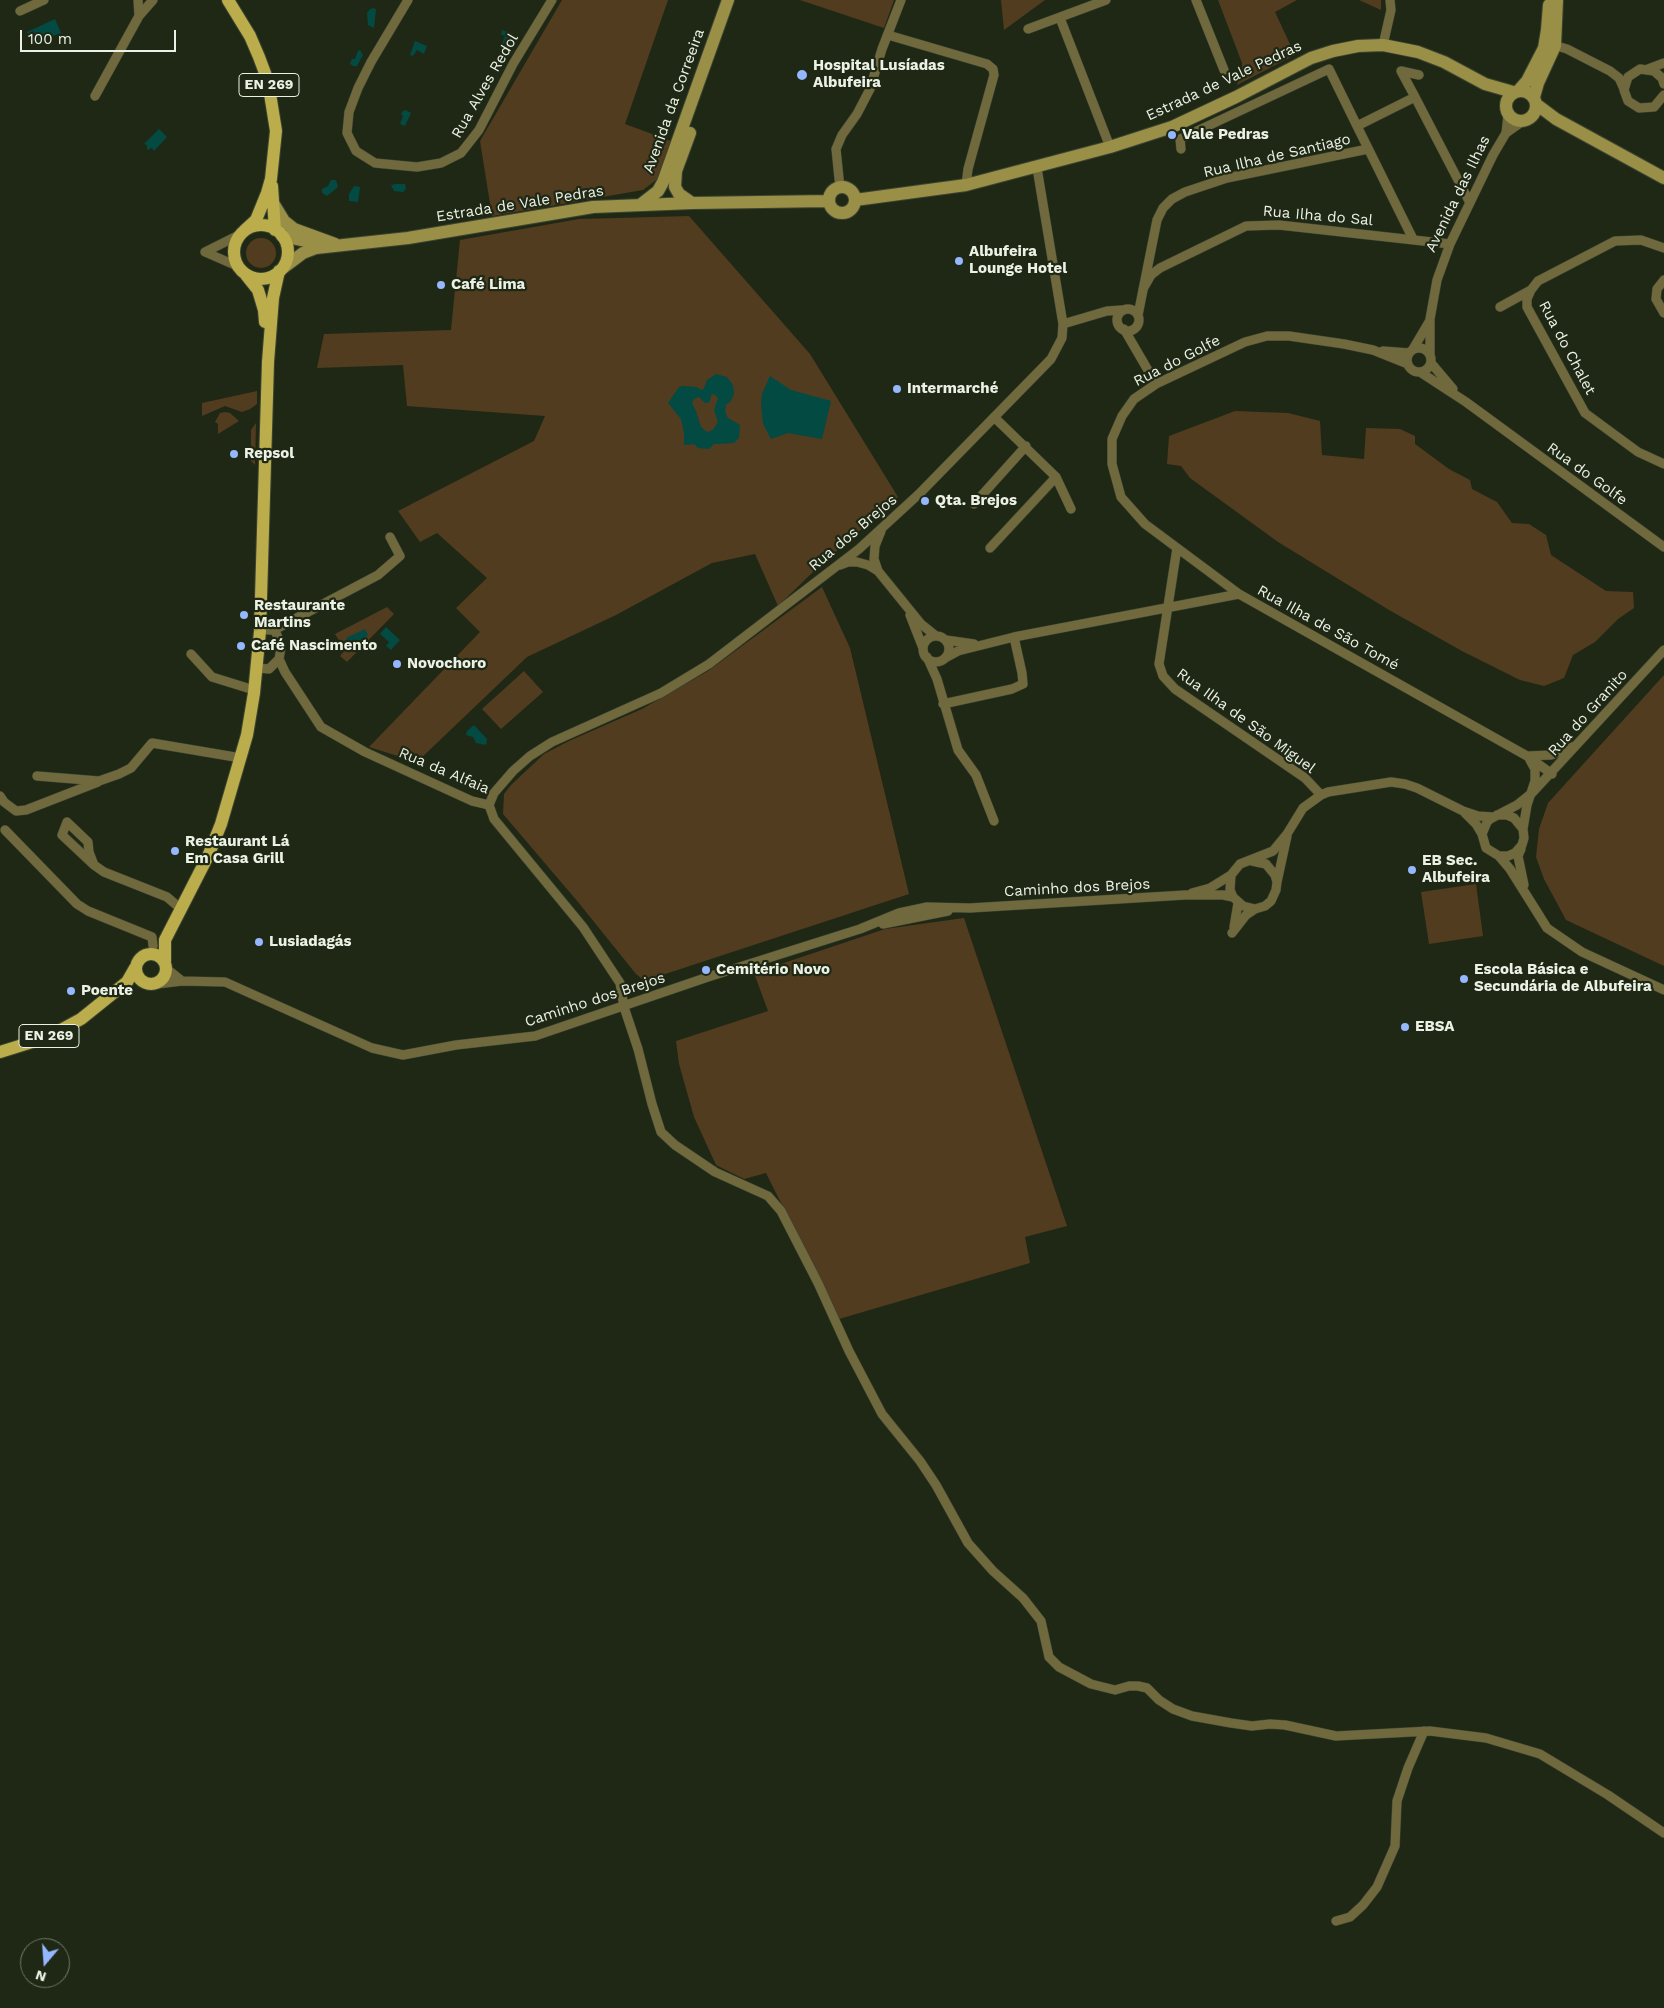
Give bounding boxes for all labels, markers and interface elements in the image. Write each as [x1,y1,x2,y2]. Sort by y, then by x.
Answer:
scale bar [22,20,179,52]
street label: Avenida da Correeira [640,26,708,176]
text: 100 m [28,30,72,48]
street label: Rua Alves Redol [448,31,522,141]
street label: Estrada de Vale Pedras [1143,37,1305,125]
place label: Hospital Lusíadas Albufeira [813,57,945,92]
marker: Hospital Lusíadas Albufeira [795,68,809,82]
road number: EN 269 [239,74,299,96]
place label: Vale Pedras [1182,126,1269,144]
marker: Vale Pedras [1166,129,1178,141]
street label: Rua Ilha de Santiago [1202,130,1352,182]
street label: Avenida das Ilhas [1422,133,1494,255]
street label: Estrada de Vale Pedras [435,182,605,226]
street label: Rua Ilha do Sal [1262,202,1374,230]
place label: Albufeira Lounge Hotel [969,243,1067,278]
marker: Albufeira Lounge Hotel [953,255,965,267]
place label: Café Lima [451,276,525,294]
marker: Café Lima [435,279,447,291]
street label: Rua do Chalet [1535,298,1599,398]
street label: Rua do Golfe [1131,331,1223,391]
place label: Intermarché [907,380,998,398]
marker: Intermarché [891,383,903,395]
street label: Rua do Golfe [1543,439,1631,509]
place label: Repsol [244,445,294,463]
marker: Repsol [228,448,240,460]
street label: Rua dos Brejos [805,491,901,575]
place label: Qta. Brejos [935,492,1017,510]
marker: Qta. Brejos [919,495,931,507]
street label: Rua Ilha de São Tomé [1254,582,1402,674]
place label: Restaurante Martins [254,597,345,632]
marker: Restaurante Martins [238,609,250,621]
place label: Café Nascimento [251,637,377,655]
marker: Café Nascimento [235,640,247,652]
place label: Novochoro [407,655,486,673]
marker: Novochoro [391,658,403,670]
street label: Rua Ilha de São Miguel [1173,665,1319,777]
street label: Rua do Granito [1545,666,1631,760]
street label: Rua da Alfaia [396,744,492,798]
place label: Restaurant Lá Em Casa Grill [185,833,289,868]
marker: Restaurant Lá Em Casa Grill [169,845,181,857]
place label: EB Sec. Albufeira [1422,852,1490,887]
marker: EB Sec. Albufeira [1406,864,1418,876]
street label: Caminho dos Brejos [1003,875,1151,901]
place label: Lusiadagás [269,933,351,951]
marker: Lusiadagás [253,936,265,948]
place label: Cemitério Novo [716,961,830,979]
place label: Escola Básica e Secundária de Albufeira [1474,961,1652,996]
marker: Cemitério Novo [700,964,712,976]
street label: Caminho dos Brejos [523,969,667,1031]
marker: Escola Básica e Secundária de Albufeira [1458,973,1470,985]
place label: Poente [81,982,133,1000]
marker: Poente [65,985,77,997]
place label: EBSA [1415,1018,1455,1036]
marker: EBSA [1399,1021,1411,1033]
road number: EN 269 [19,1024,79,1048]
north arrow [20,1938,70,1988]
text: N [33,1967,48,1986]

